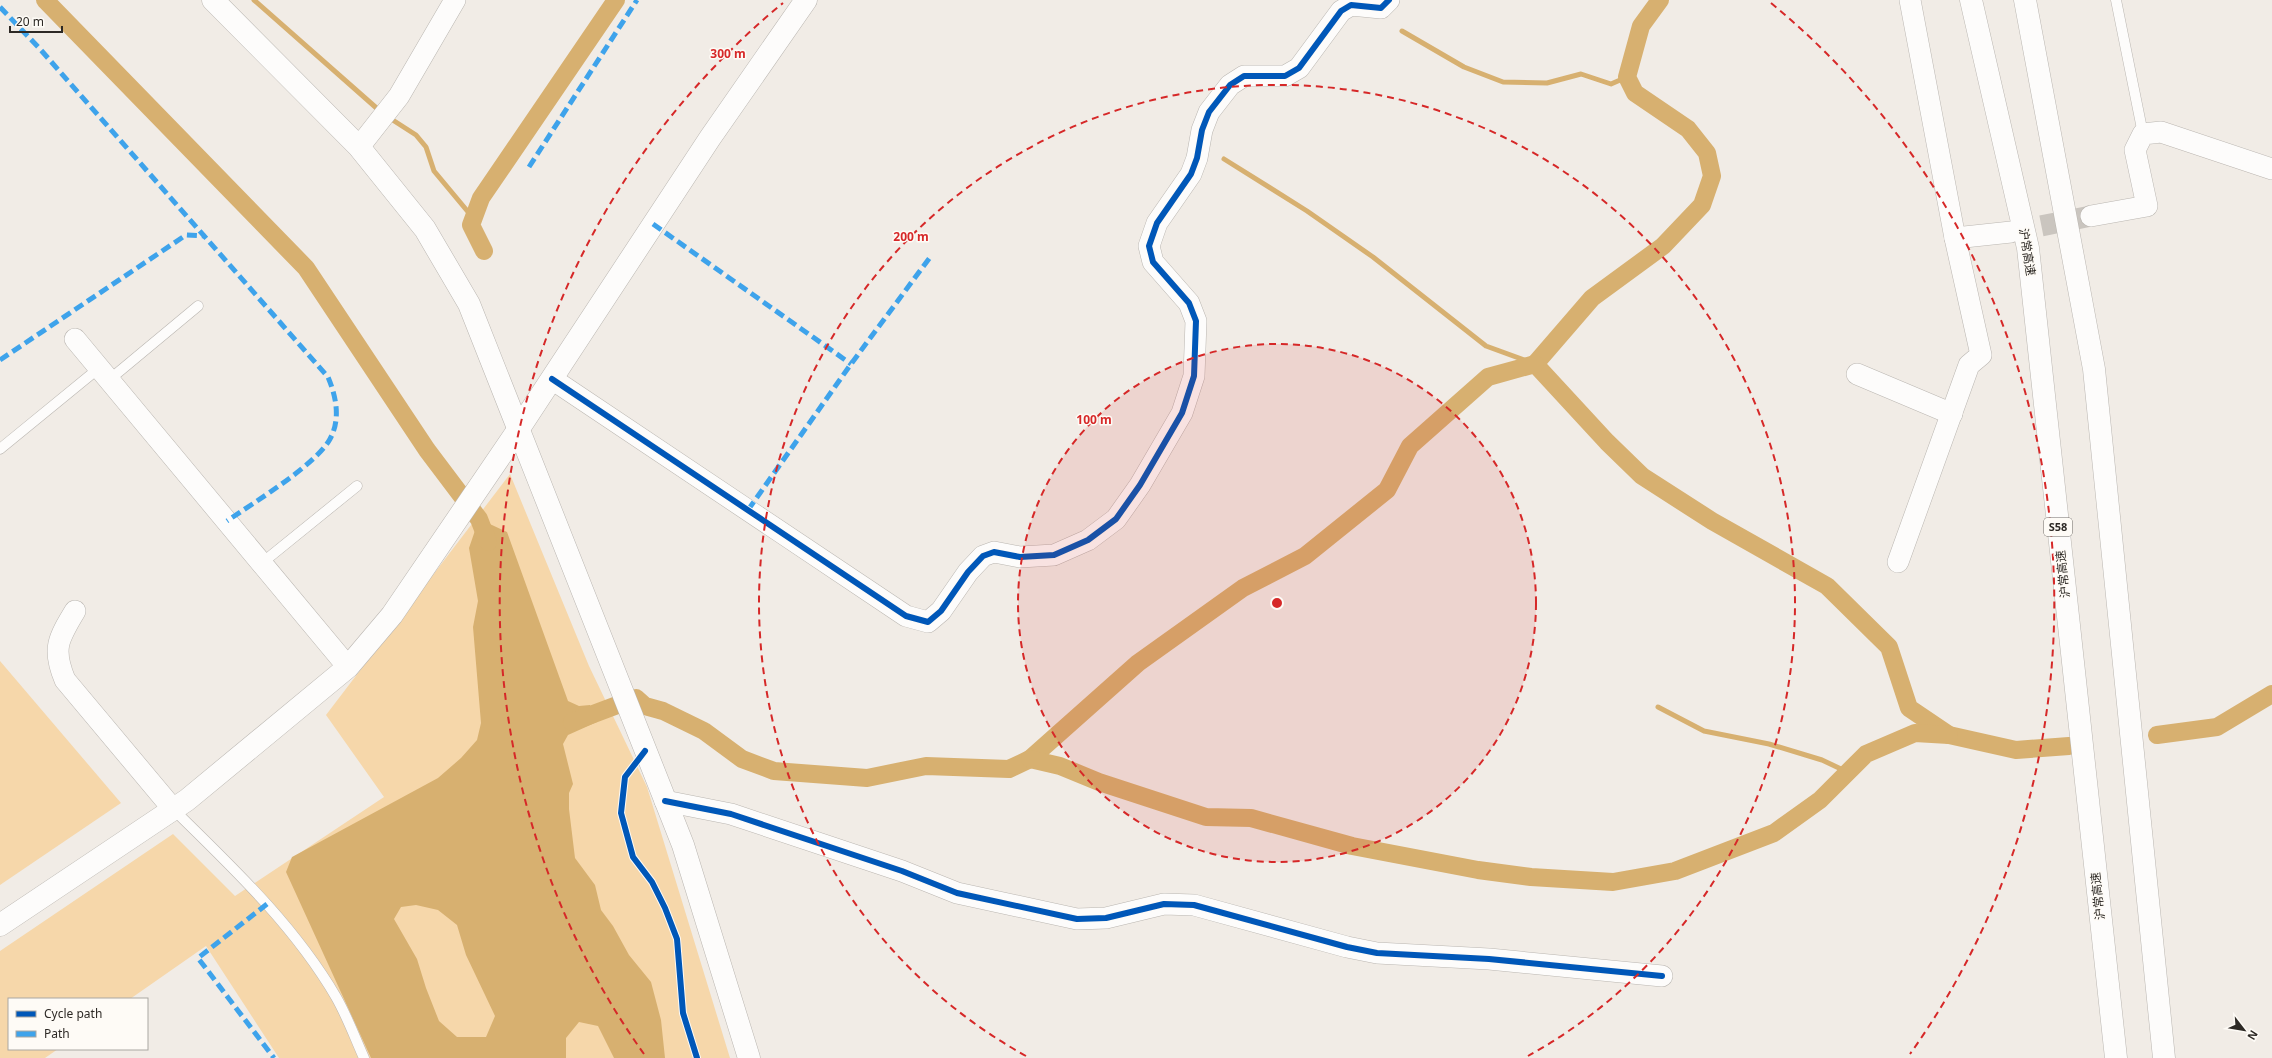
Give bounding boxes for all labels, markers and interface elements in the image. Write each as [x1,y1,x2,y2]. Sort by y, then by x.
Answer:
scale bar [10,8,62,34]
text: 20 m [16,13,44,30]
text: 300 m [710,45,746,62]
street label: 沪常高速 [2015,227,2040,277]
text: 200 m [893,228,929,245]
text: 100 m [1076,411,1112,428]
road number: S58 [2044,518,2072,536]
street label: 沪常高速 [2052,549,2073,599]
centre of rings [1270,596,1284,610]
street label: 沪常高速 [2087,871,2108,921]
legend [8,998,148,1050]
text: Cycle path [44,1005,102,1022]
north arrow [2224,1010,2264,1050]
text: Path [44,1025,70,1042]
text: N [2244,1028,2262,1043]

